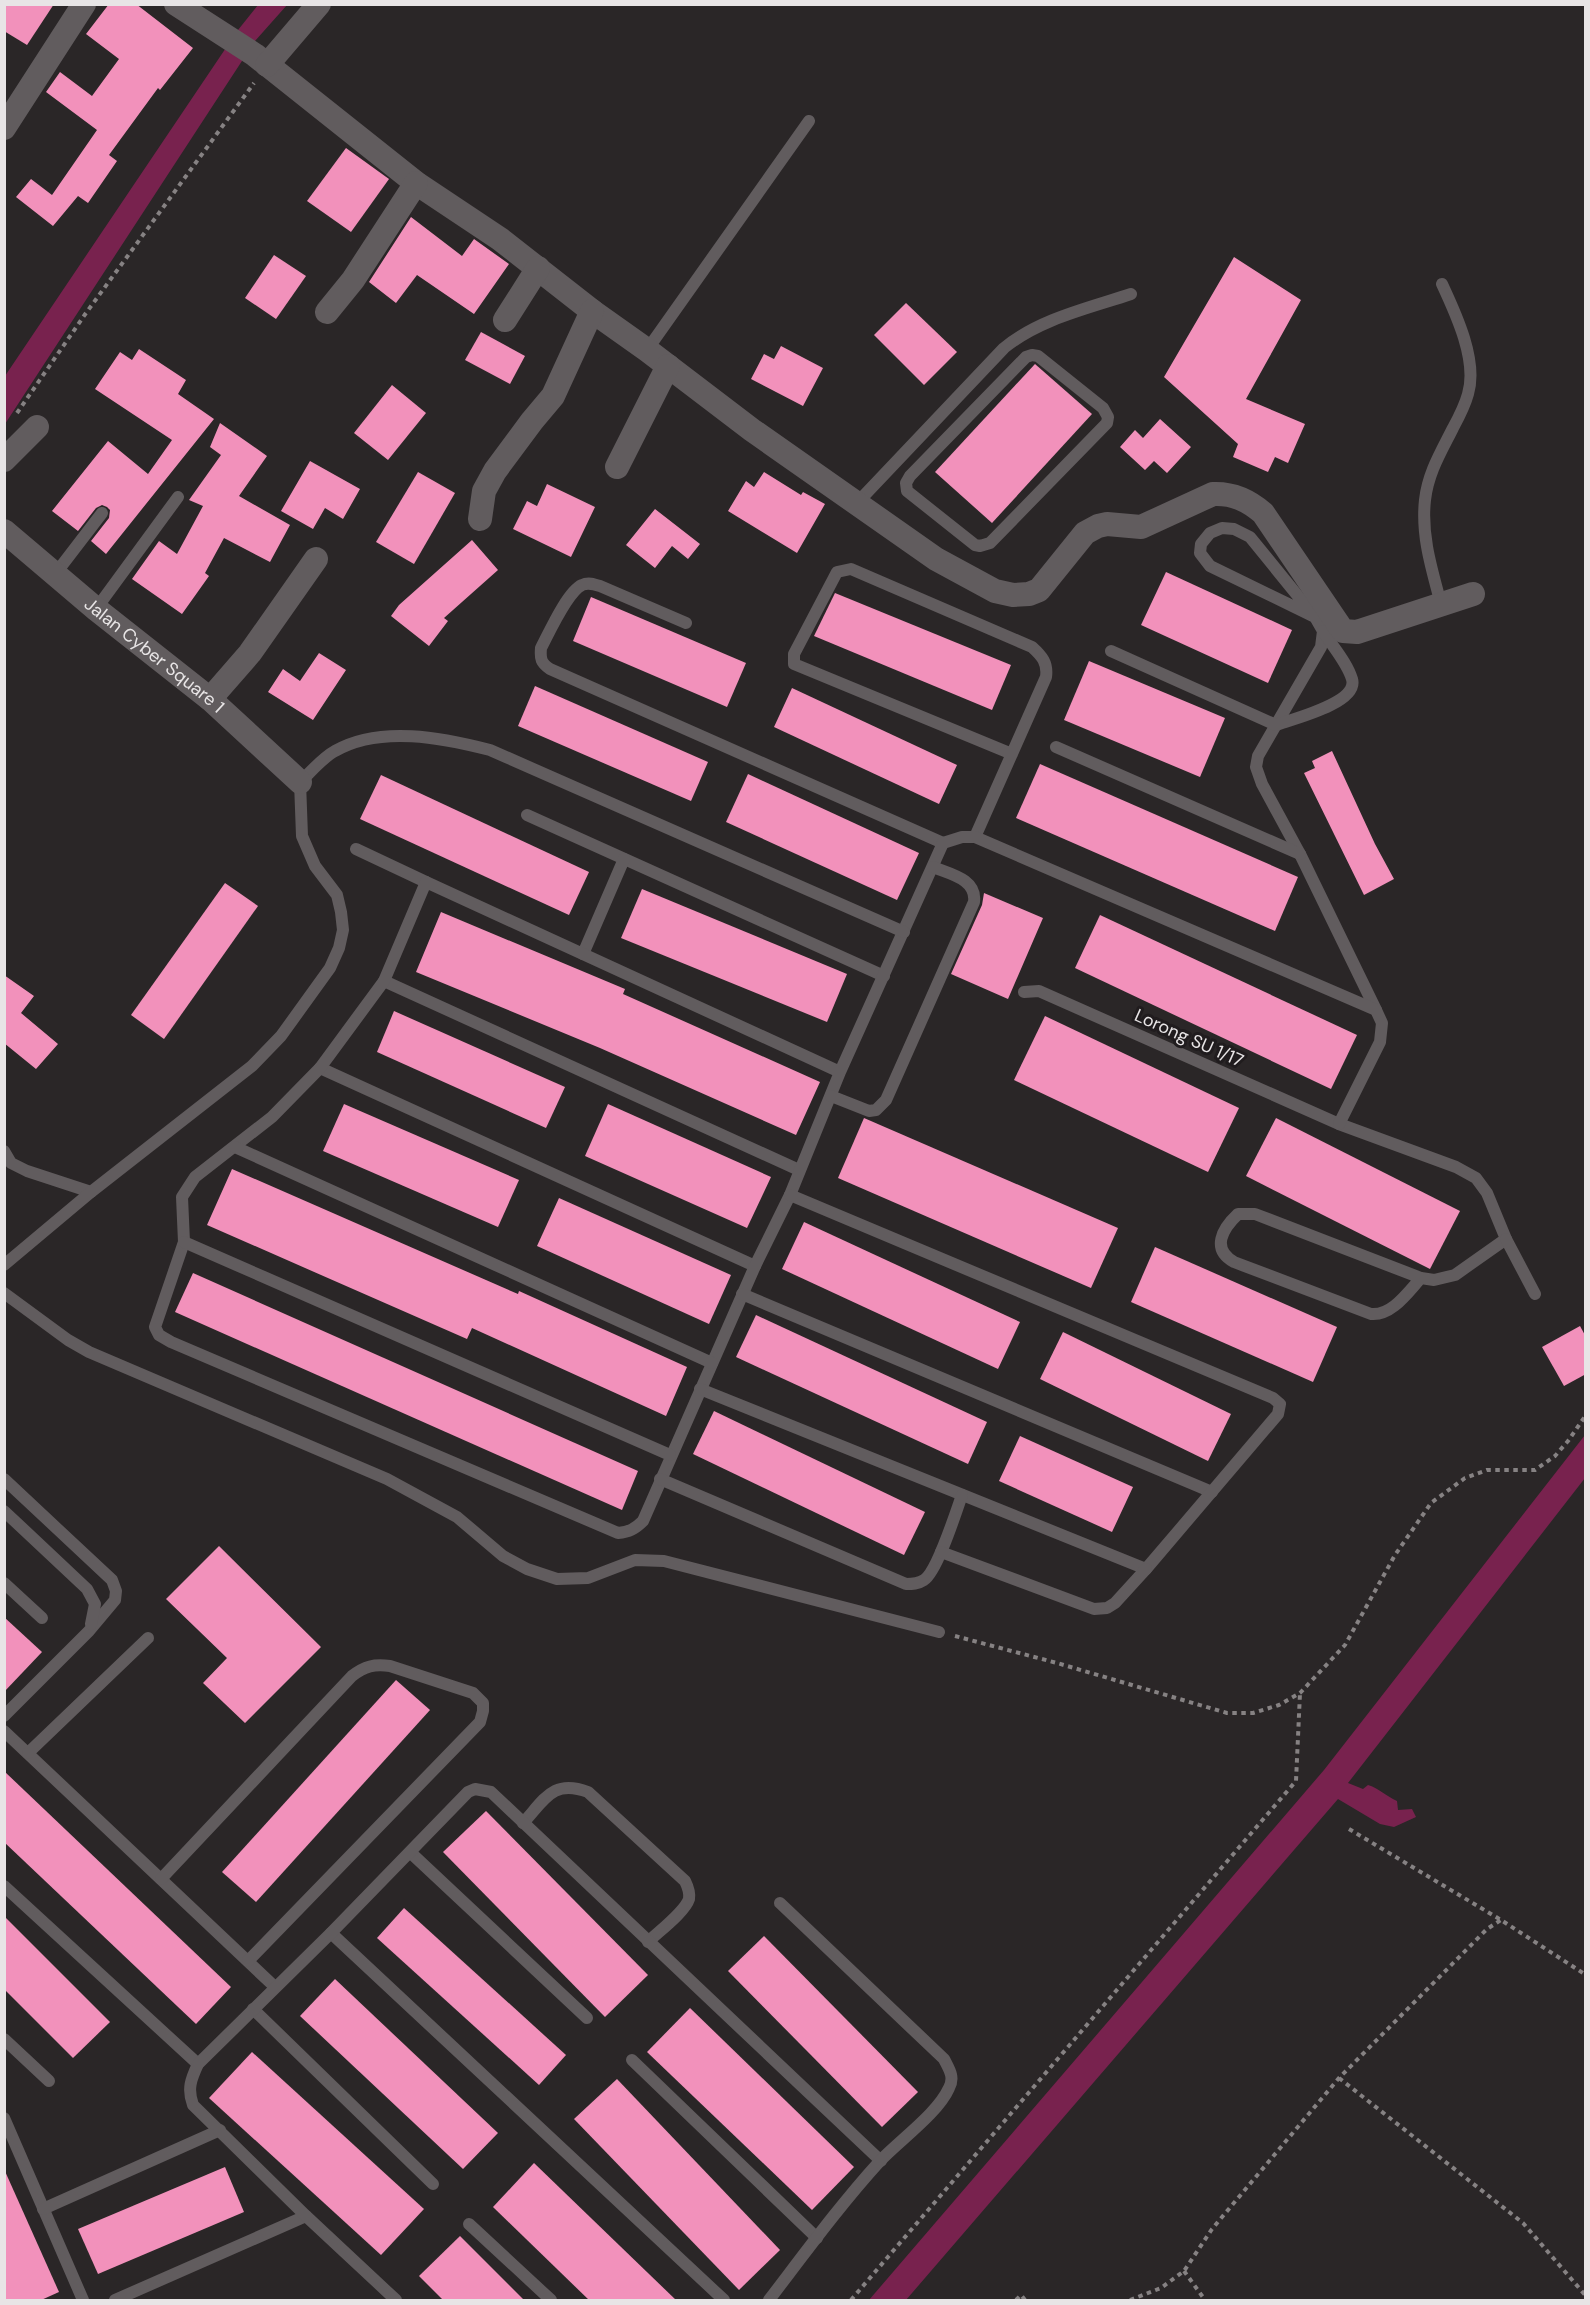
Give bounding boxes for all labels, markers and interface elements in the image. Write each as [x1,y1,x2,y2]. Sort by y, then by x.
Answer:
street label: Jalan Cyber Square 1 [79,592,229,718]
street label: Lorong SU 1/17 [1131,1003,1247,1073]

